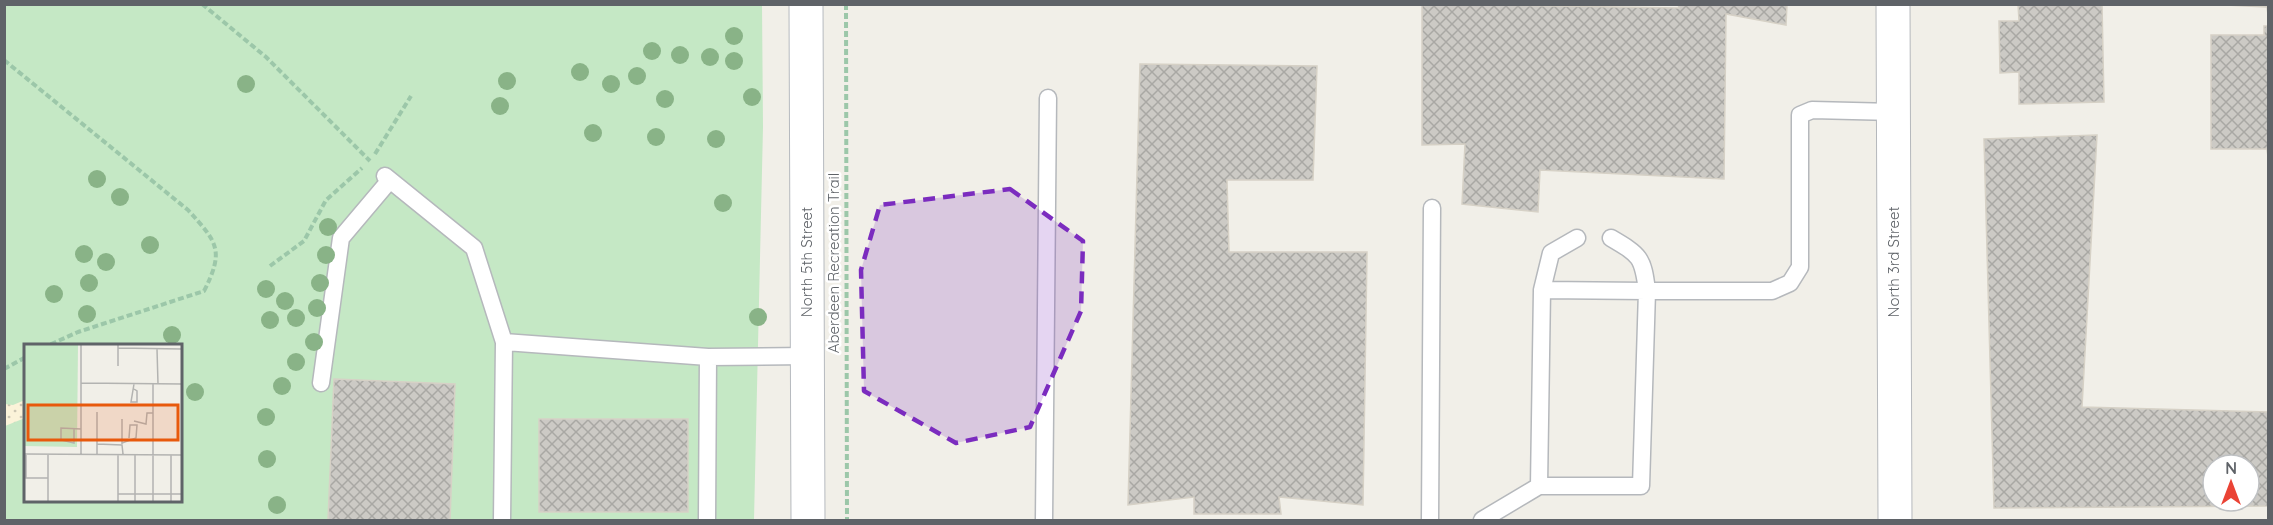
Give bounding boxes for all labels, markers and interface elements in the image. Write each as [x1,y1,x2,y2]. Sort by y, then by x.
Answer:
street label: Aberdeen Recreation Trail [824,173,843,353]
street label: North 5th Street [797,207,816,317]
street label: North 3rd Street [1884,207,1903,317]
inset map [24,344,182,501]
north arrow [2201,453,2261,513]
text: N [2225,458,2237,478]

